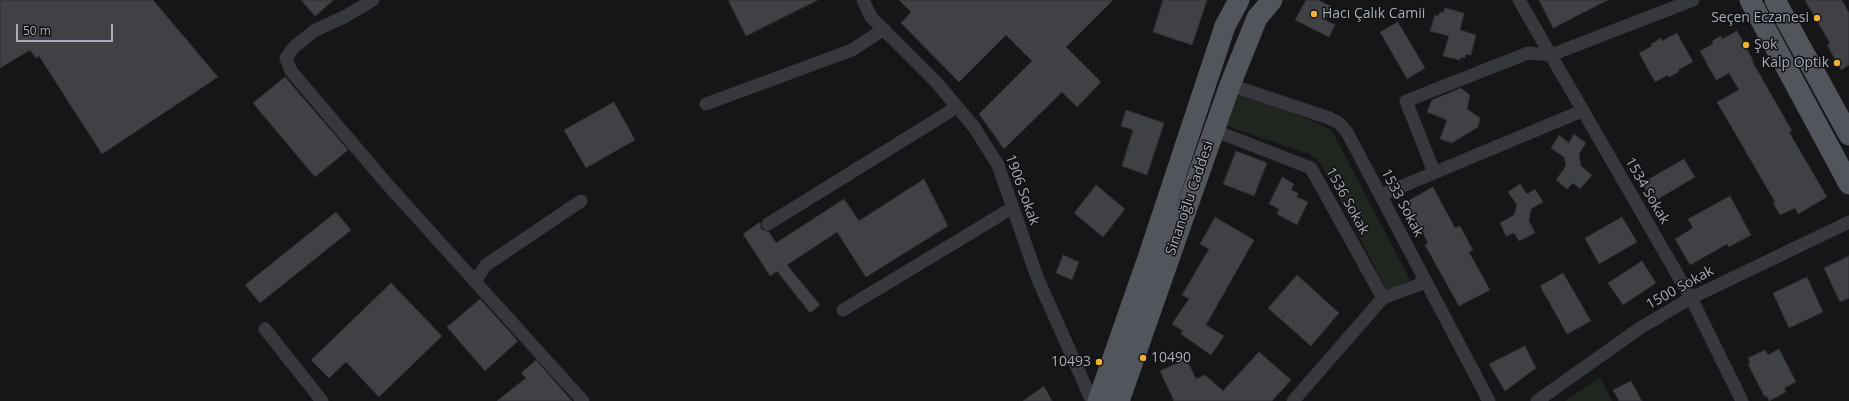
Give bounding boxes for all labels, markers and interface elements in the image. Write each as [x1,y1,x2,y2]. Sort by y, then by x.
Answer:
place label: Hacı Çalık Camii [1322,6,1425,22]
marker: Hacı Çalık Camii [1309,9,1319,19]
place label: Seçen Eczanesi [1711,10,1809,26]
marker: Seçen Eczanesi [1812,13,1822,23]
scale bar [18,16,115,42]
text: 50 m [23,22,51,39]
place label: Şok [1754,37,1777,53]
marker: Şok [1741,40,1751,50]
place label: Kalp Optik [1762,55,1829,71]
marker: Kalp Optik [1832,58,1842,68]
street label: Si̇nanoğlu Caddesi [1163,139,1217,257]
street label: 1906 Sokak [1001,152,1043,228]
street label: 1534 Sokak [1621,155,1673,227]
street label: 1536 Sokak [1322,164,1372,238]
street label: 1533 Sokak [1377,166,1427,240]
street label: 1500 Sokak [1643,263,1717,313]
place label: 10490 [1151,350,1191,366]
marker: 10490 [1138,353,1148,363]
place label: 10493 [1051,354,1091,370]
marker: 10493 [1094,357,1104,367]

